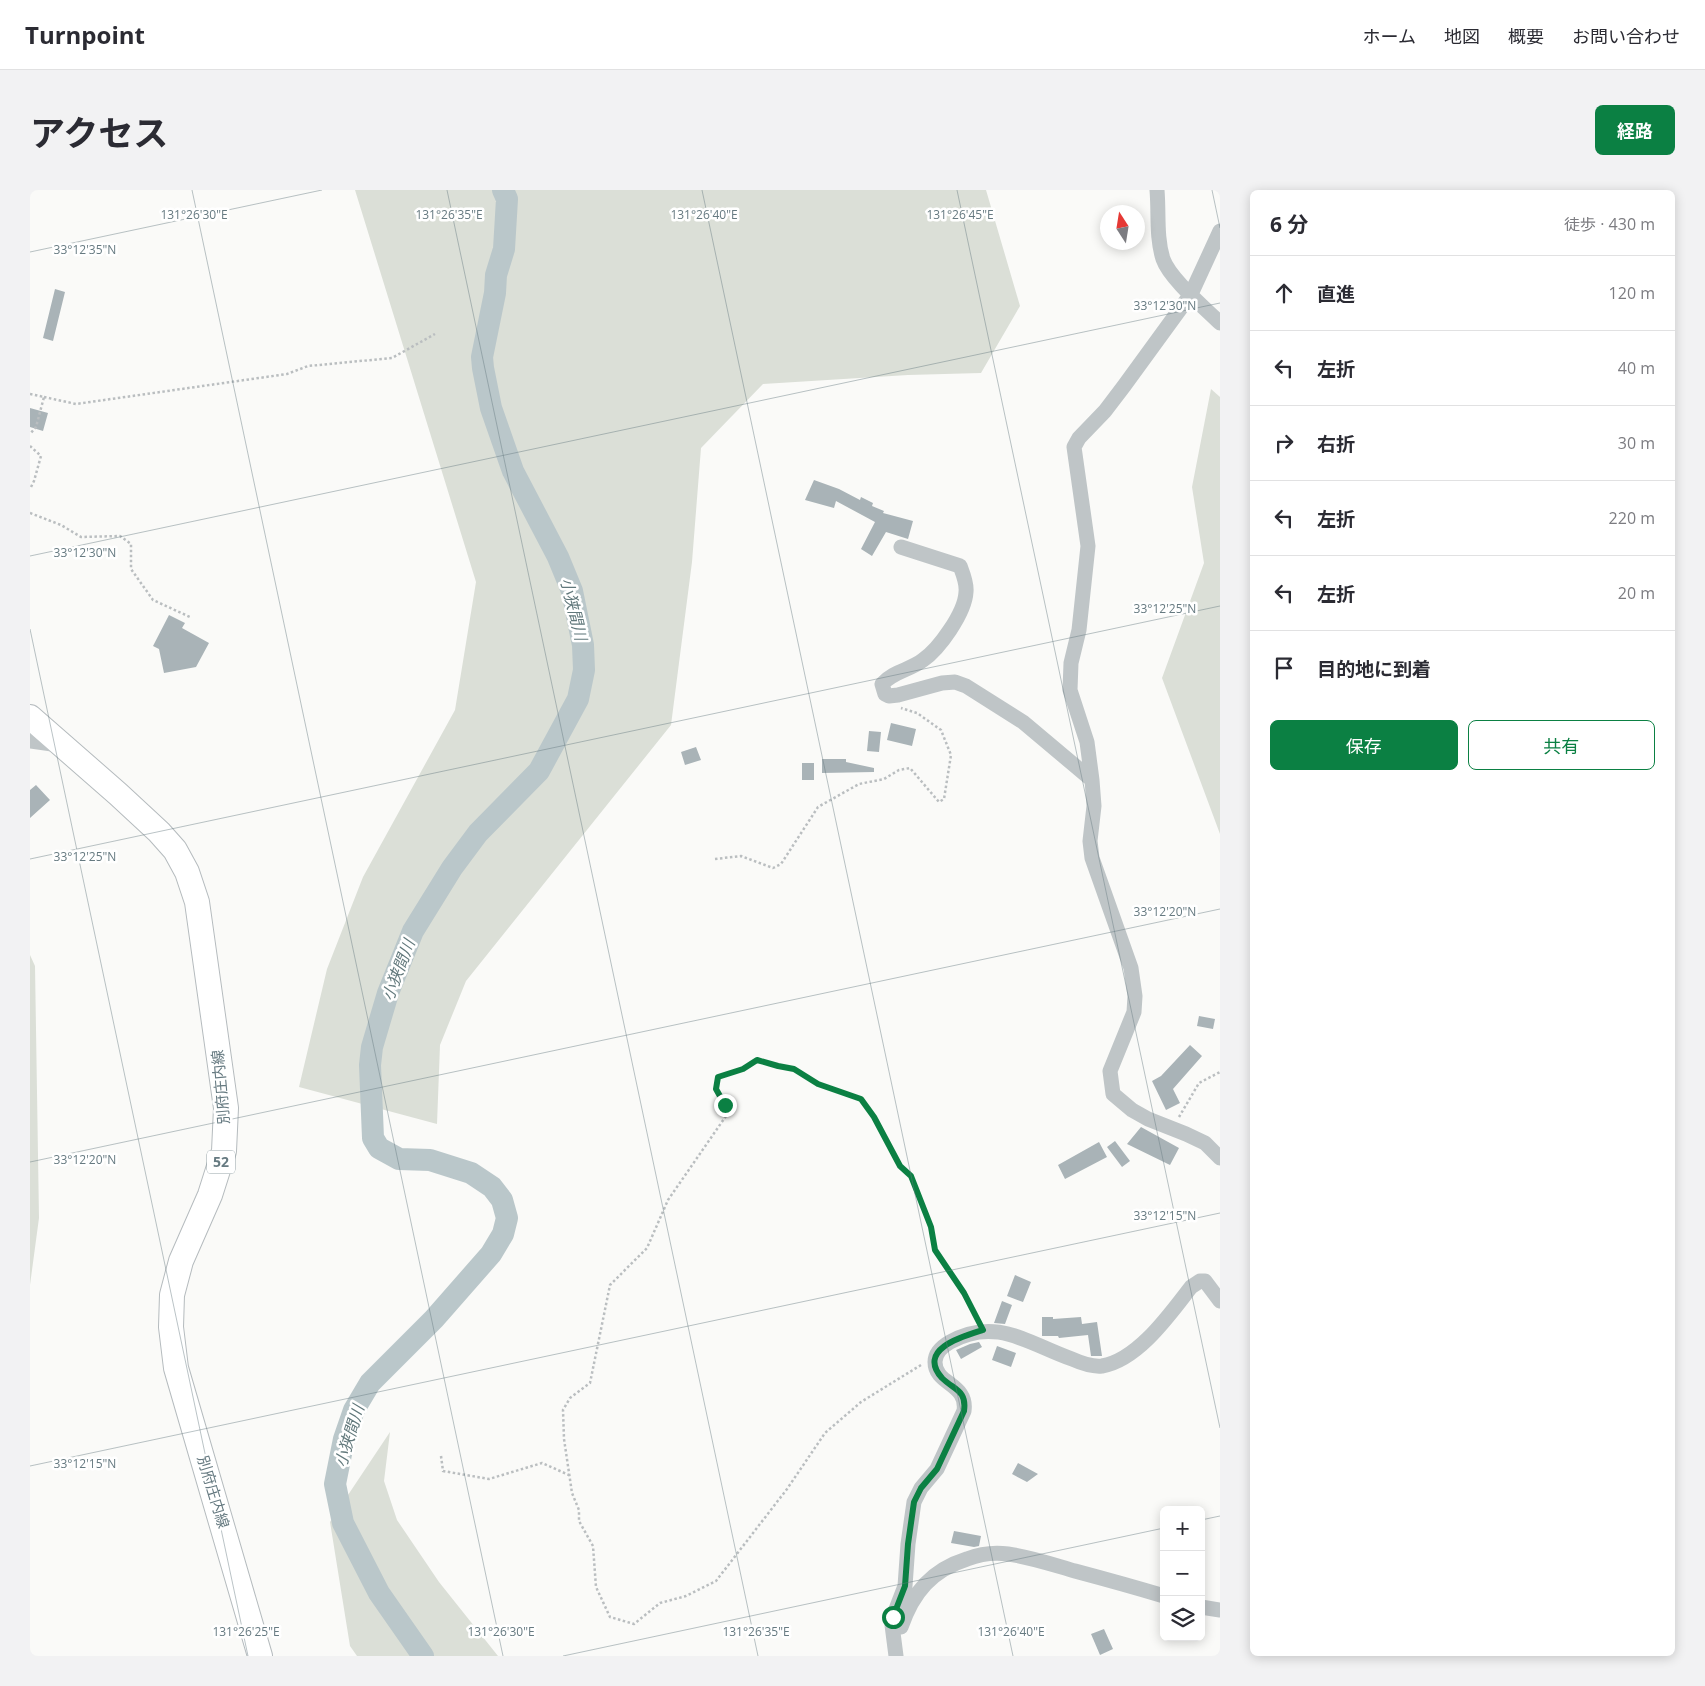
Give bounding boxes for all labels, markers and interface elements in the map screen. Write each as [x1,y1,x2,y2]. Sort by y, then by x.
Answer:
text: Turnpoint [25,18,145,51]
text: ホーム [1363,24,1416,48]
text: 地図 [1444,24,1480,48]
text: 概要 [1508,24,1544,48]
text: お問い合わせ [1572,24,1680,48]
button: 経路 [1595,105,1675,155]
text: アクセス [30,109,168,156]
north arrow [1100,205,1145,250]
text: 131°26'30"E [160,206,228,223]
text: 131°26'35"E [415,206,483,223]
text: 131°26'40"E [670,206,738,223]
text: 131°26'45"E [926,206,994,223]
text: 6 分 [1270,210,1308,238]
text: 徒歩 · 430 m [1564,213,1655,235]
text: 33°12'35"N [54,241,116,258]
icon: ahead [1270,279,1298,307]
text: 直進 [1317,281,1355,307]
text: 120 m [1609,282,1655,304]
text: 33°12'30"N [1134,297,1196,314]
icon: left [1270,354,1298,382]
text: 左折 [1317,356,1355,382]
text: 40 m [1618,357,1655,379]
icon: right [1270,429,1298,457]
text: 右折 [1317,431,1355,457]
text: 30 m [1618,432,1655,454]
icon: left [1270,504,1298,532]
text: 左折 [1317,506,1355,532]
text: 220 m [1609,507,1655,529]
text: 33°12'30"N [54,544,116,561]
water label: 小狭間川 [556,575,593,645]
icon: left [1270,579,1298,607]
text: 左折 [1317,581,1355,607]
text: 20 m [1618,582,1655,604]
text: 33°12'25"N [1134,600,1196,617]
icon: arrive [1270,654,1298,682]
text: 目的地に到着 [1317,656,1431,682]
button: 保存 [1270,720,1458,770]
button: 共有 [1468,720,1655,770]
text: 33°12'25"N [54,848,116,865]
text: 33°12'20"N [1134,903,1196,920]
water label: 小狭間川 [376,934,420,1004]
street label: 別府庄内線 [207,1049,233,1125]
route end [714,1094,737,1117]
road number: 52 [207,1150,235,1174]
text: 33°12'20"N [54,1151,116,1168]
text: 33°12'15"N [1134,1207,1196,1224]
water label: 小狭間川 [329,1400,369,1470]
street label: 別府庄内線 [193,1453,234,1531]
text: 33°12'15"N [54,1455,116,1472]
map controls [1160,1506,1205,1641]
button: + [1160,1506,1205,1551]
button: − [1160,1551,1205,1596]
button: layers [1160,1596,1205,1641]
route start [882,1606,905,1629]
text: 131°26'25"E [212,1623,280,1640]
text: 131°26'30"E [467,1623,535,1640]
text: 131°26'35"E [722,1623,790,1640]
text: 131°26'40"E [977,1623,1045,1640]

